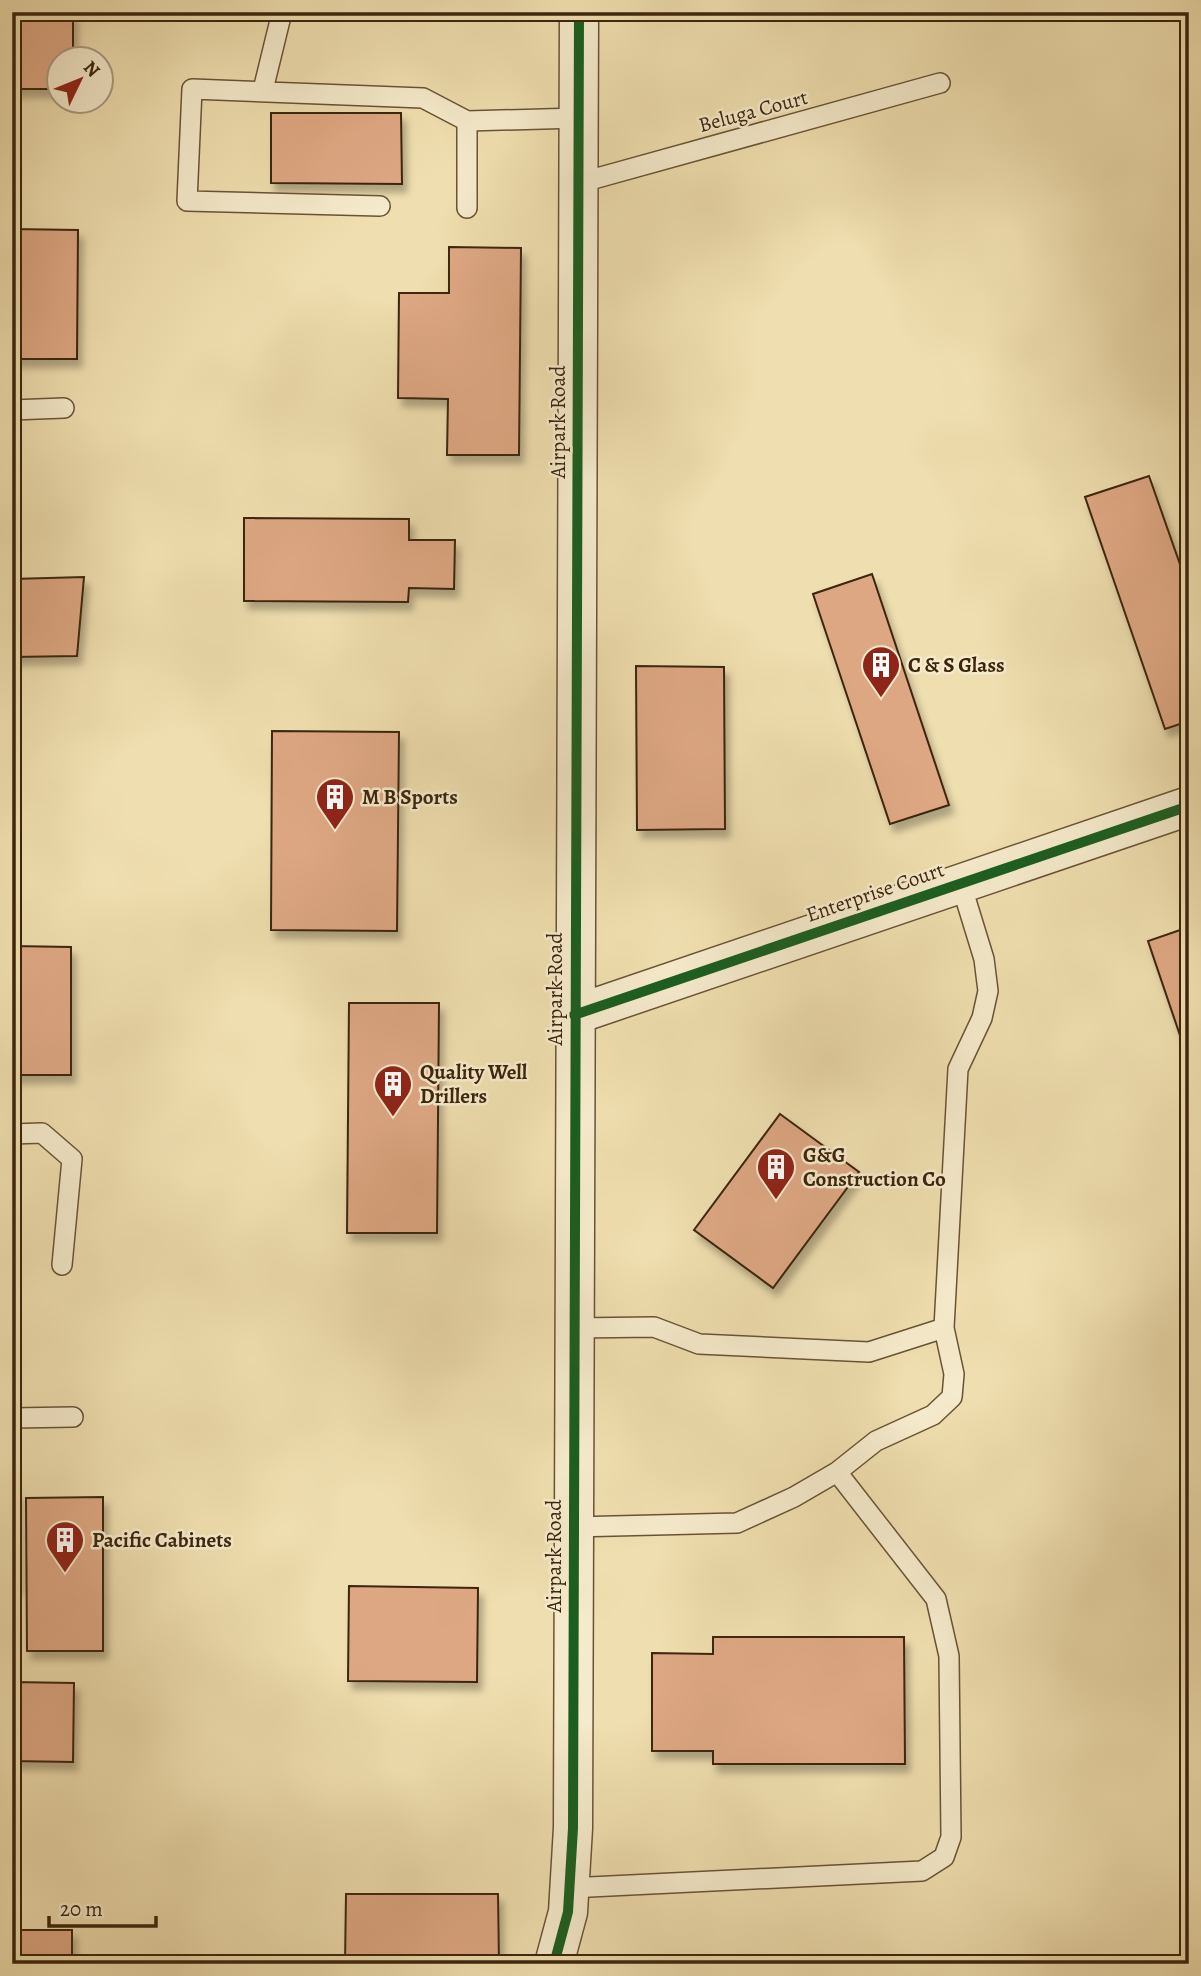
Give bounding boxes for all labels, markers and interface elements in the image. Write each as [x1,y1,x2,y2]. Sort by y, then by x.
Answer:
north arrow [46,46,116,116]
text: N [77,55,106,83]
street label: Beluga Court [695,83,811,139]
street label: Airpark Road [544,365,572,480]
building icon: C & S Glass [860,644,902,699]
place label: C & S Glass [908,651,1005,679]
building icon: M B Sports [314,776,356,831]
place label: M B Sports [362,783,458,811]
street label: Enterprise Court [802,855,948,929]
street label: Airpark Road [541,932,569,1047]
place label: Quality Well Drillers [420,1058,528,1110]
building icon: Quality Well Drillers [372,1063,414,1118]
place label: G&G Construction Co [803,1141,946,1193]
building icon: G&G Construction Co [755,1146,797,1201]
street label: Airpark Road [540,1499,568,1614]
building icon: Pacific Cabinets [44,1519,86,1574]
place label: Pacific Cabinets [92,1526,232,1554]
scale bar [49,1885,156,1929]
text: 20 m [60,1895,103,1923]

